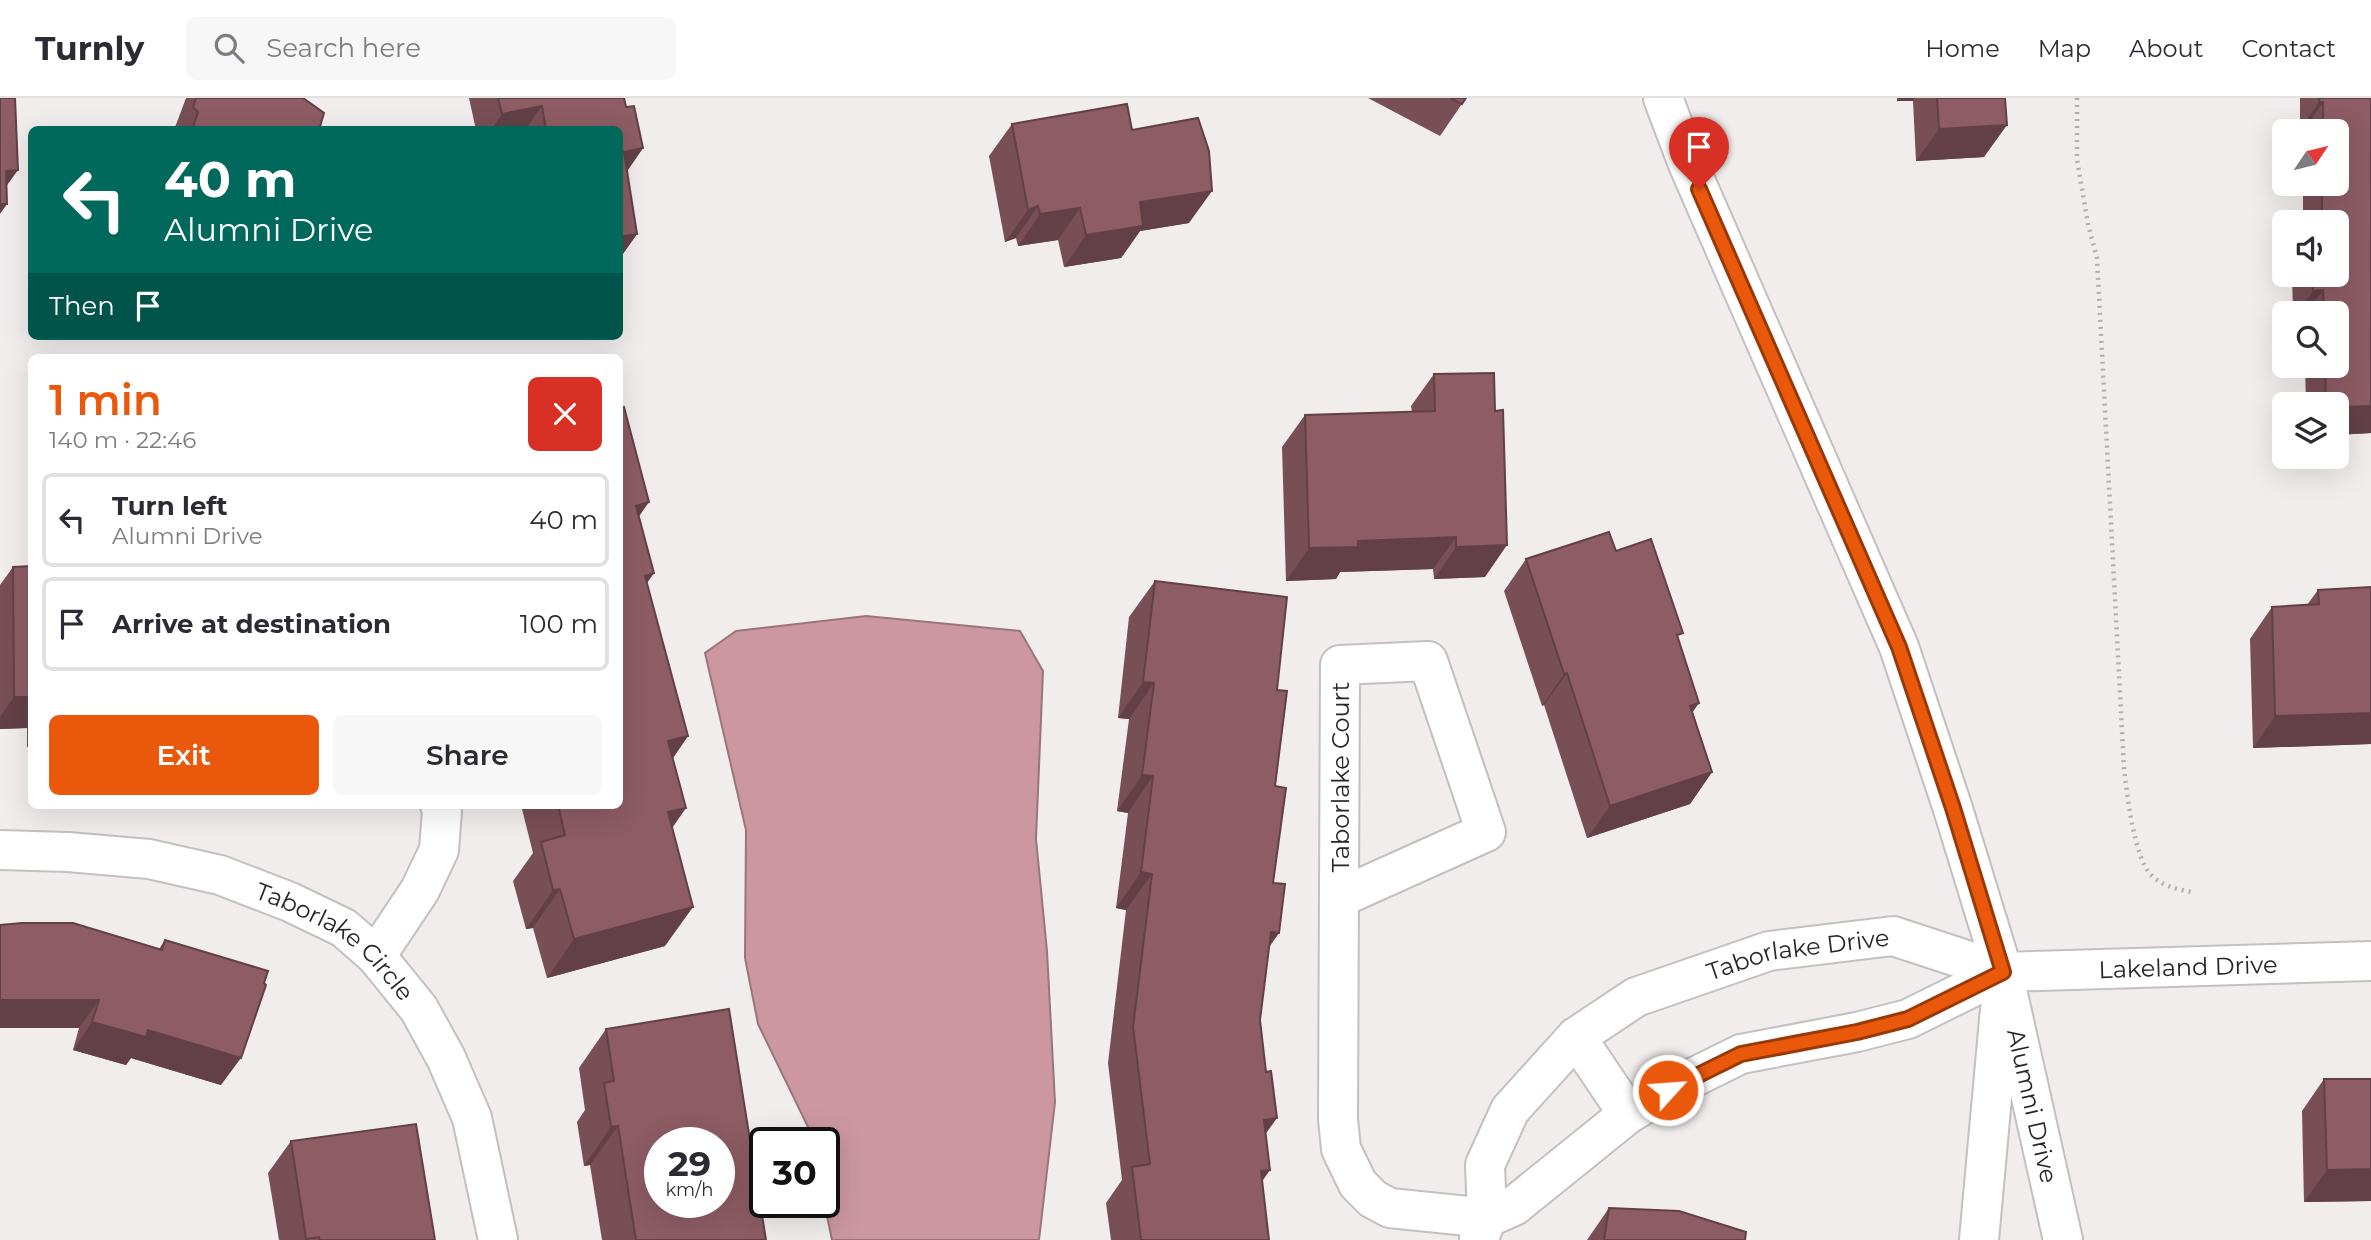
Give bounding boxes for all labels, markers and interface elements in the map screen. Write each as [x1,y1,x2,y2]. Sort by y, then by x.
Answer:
search box [186,17,676,80]
text: Turnly [35,28,144,68]
icon: search [210,29,248,67]
text: Search here [266,32,421,64]
text: Home [1925,34,2000,63]
text: Map [2038,34,2091,63]
text: About [2129,34,2203,63]
text: Contact [2241,34,2336,63]
pin [1669,117,1729,189]
north arrow [2272,119,2348,196]
map controls [2272,119,2349,469]
icon: arrive [1680,128,1718,166]
text: 40 m [164,150,296,209]
icon: left [49,154,140,245]
text: Alumni Drive [164,210,373,249]
button: sound [2272,210,2349,287]
icon: arrive [129,287,167,325]
text: Then [49,290,115,322]
button: search [2272,301,2349,378]
text: 1 min [49,374,162,426]
button: close [528,377,602,451]
button: layers [2272,392,2349,469]
text: 140 m · 22:46 [49,426,196,454]
text: Turn left [112,490,228,522]
icon: left [53,501,91,539]
text: 40 m [529,504,598,536]
text: Alumni Drive [112,522,263,550]
icon: arrive [53,605,91,643]
text: Arrive at destination [112,608,391,640]
text: 100 m [520,608,598,640]
street label: Taborlake Court [1326,681,1355,872]
button: Exit [49,715,319,795]
button: Share [333,715,602,795]
street label: Taborlake Circle [252,876,420,1006]
street label: Taborlake Drive [1702,922,1891,986]
street label: Lakeland Drive [2098,949,2278,984]
street label: Alumni Drive [2002,1026,2064,1186]
position arrow [1631,1053,1705,1127]
speed limit sign: 30 [749,1127,840,1218]
text: 29 [668,1142,711,1185]
text: km/h [665,1179,714,1201]

